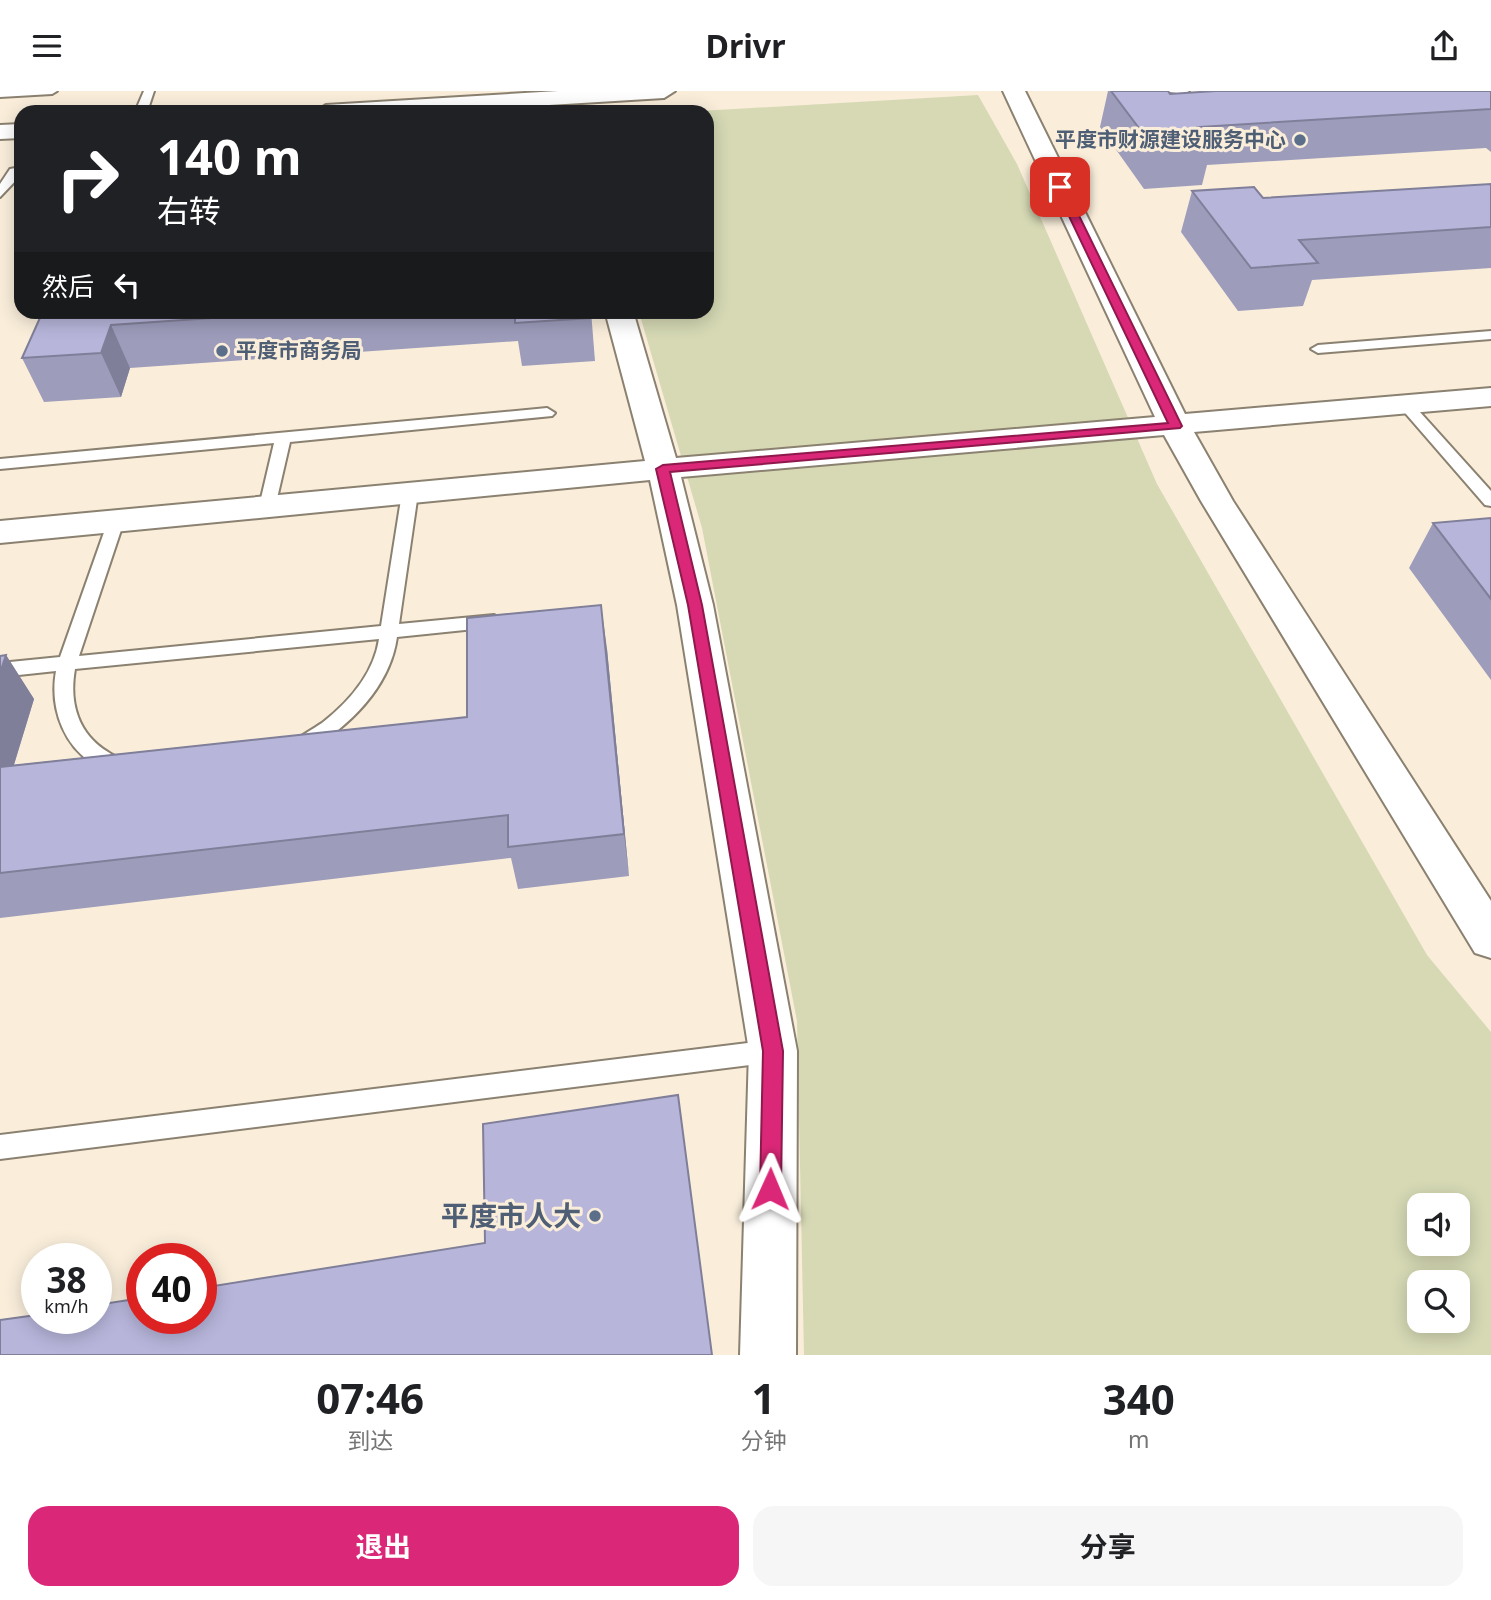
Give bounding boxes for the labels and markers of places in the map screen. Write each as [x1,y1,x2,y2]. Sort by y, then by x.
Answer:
place label: 平度市财源建设服务中心 [1055,125,1286,153]
marker: 平度市财源建设服务中心 [1292,132,1308,148]
pin [1030,157,1090,217]
place label: 平度市商务局 [236,336,362,364]
marker: 平度市商务局 [214,343,230,359]
place label: 平度市人大 [441,1196,581,1234]
marker: 平度市人大 [587,1208,603,1224]

